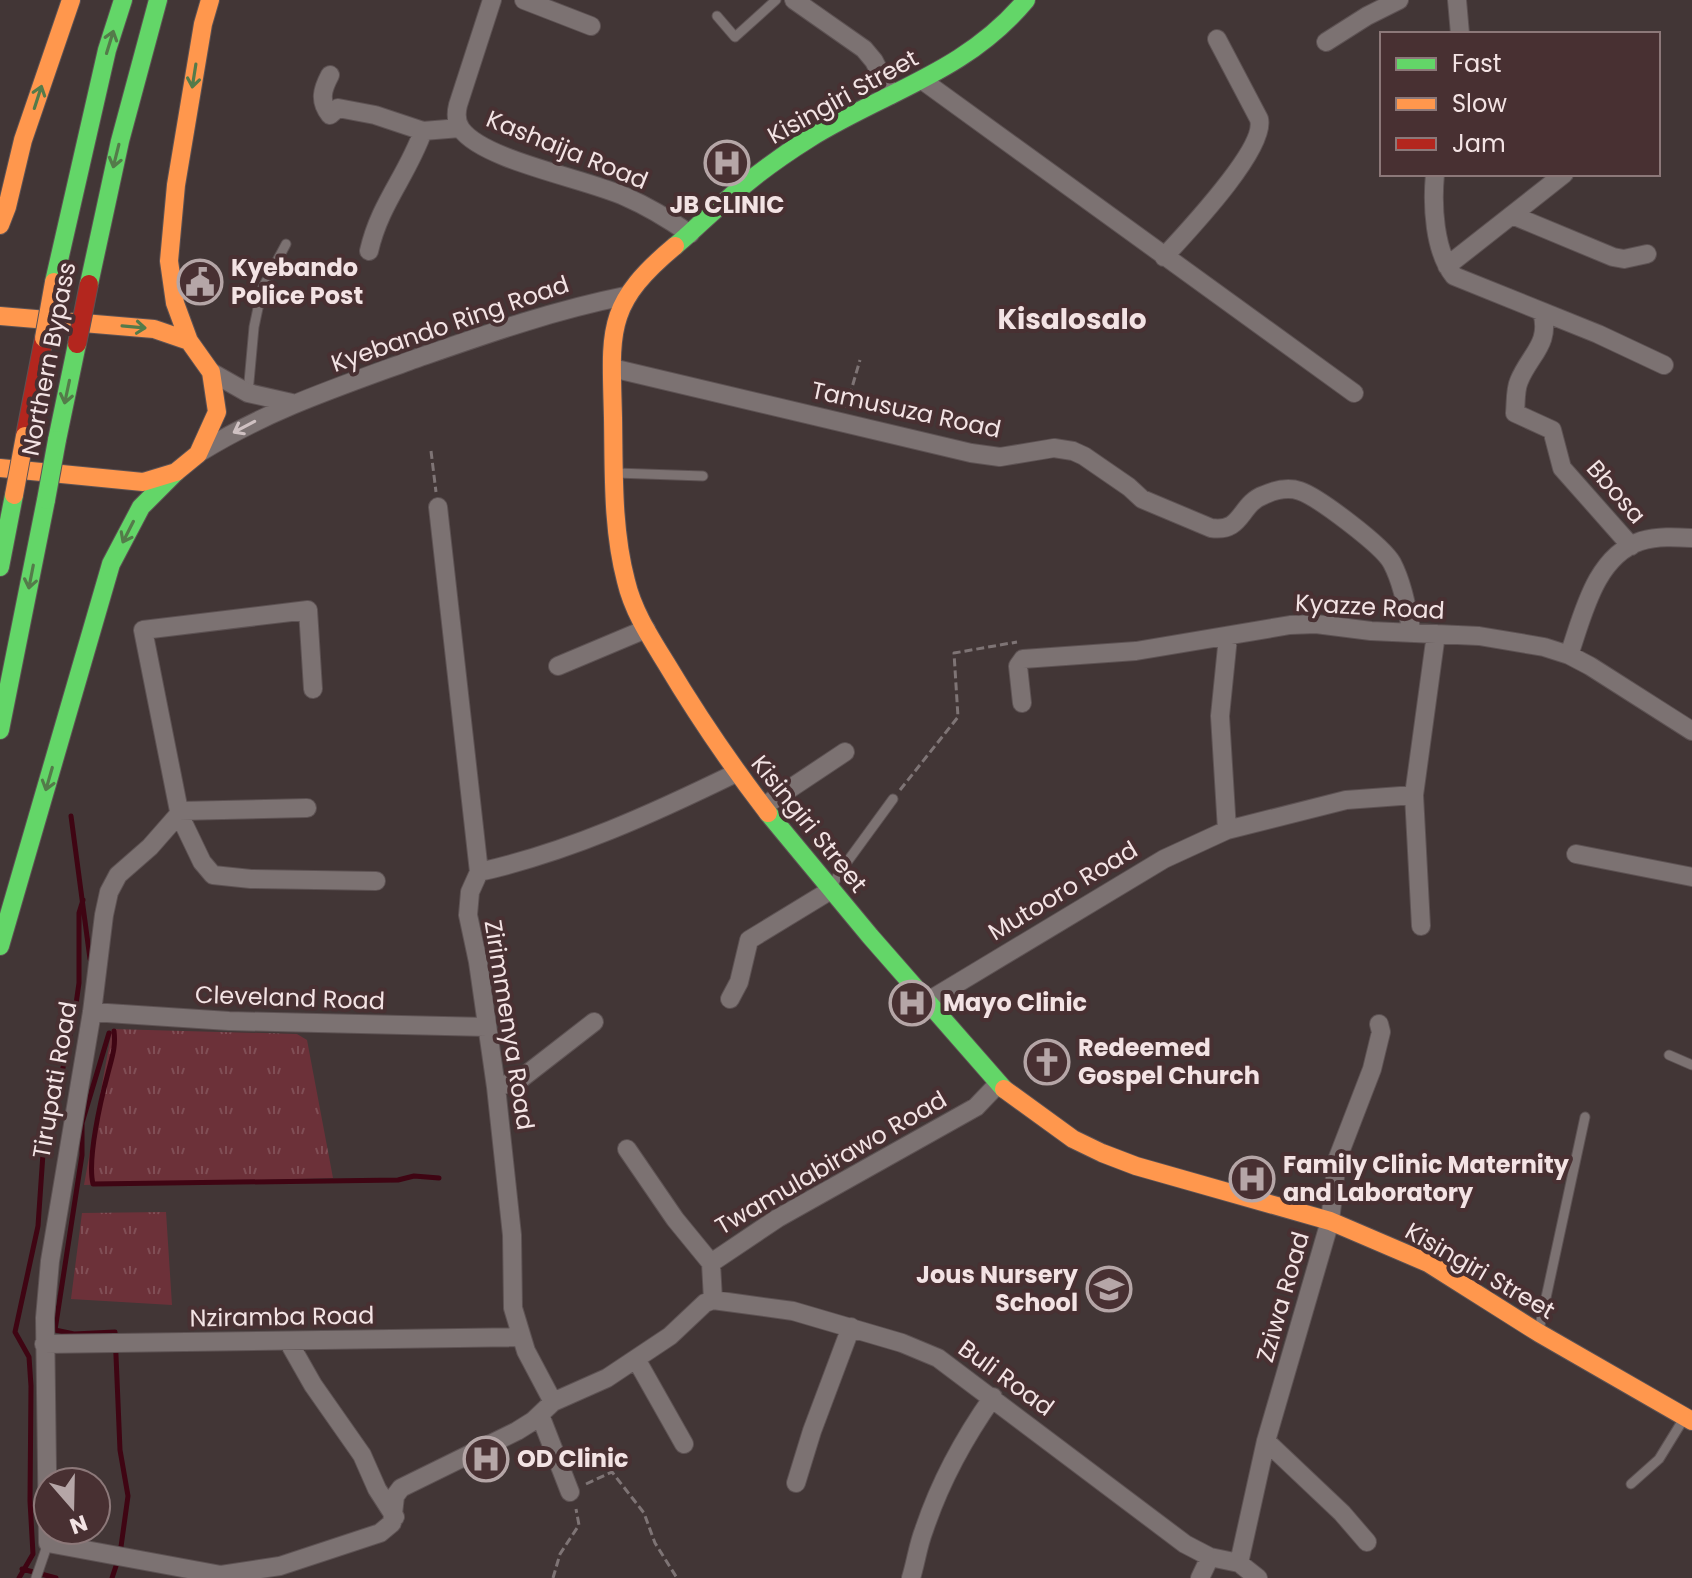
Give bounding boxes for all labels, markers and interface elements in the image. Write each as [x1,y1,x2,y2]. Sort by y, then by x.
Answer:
one-way arrow [103,30,118,56]
legend [1380,32,1660,176]
street label: Kisingiri Street [761,41,924,152]
text: Fast [1452,47,1502,80]
one-way arrow [186,63,201,88]
one-way arrow [31,85,46,110]
text: Slow [1452,87,1507,120]
street label: Kashaija Road [481,102,653,197]
text: Jam [1452,127,1506,160]
hospital icon: JB CLINIC [703,139,751,187]
one-way arrow [108,143,123,169]
place label: JB CLINIC [669,188,785,221]
place label: Kyebando Police Post [231,251,363,312]
public building icon: Kyebando Police Post [176,258,224,306]
street label: Northern Bypass [14,259,83,459]
street label: Kyebando Ring Road [327,267,573,380]
district label: Kisalosalo [997,300,1147,339]
one-way arrow [120,320,146,335]
street label: Tamusuza Road [808,373,1004,446]
one-way arrow [59,378,74,404]
one-way arrow [232,419,256,435]
street label: Bbosa [1579,453,1653,531]
one-way arrow [119,519,135,543]
one-way arrow [22,563,37,589]
street label: Kyazze Road [1294,586,1446,627]
street label: Kisingiri Street [744,748,875,899]
one-way arrow [41,765,56,791]
street label: Mutooro Road [982,833,1144,948]
street label: Zirimmenya Road [477,918,542,1132]
street label: Cleveland Road [194,978,386,1017]
hospital icon: Mayo Clinic [888,979,936,1027]
place label: Mayo Clinic [943,986,1087,1019]
street label: Tirupati Road [24,999,85,1161]
place label: Redeemed Gospel Church [1078,1031,1260,1092]
church icon: Redeemed Gospel Church [1023,1038,1071,1086]
street label: Twamulabirawo Road [709,1083,953,1242]
place label: Family Clinic Maternity and Laboratory [1283,1148,1570,1209]
hospital icon: Family Clinic Maternity and Laboratory [1228,1155,1276,1203]
street label: Kisingiri Street [1399,1214,1561,1327]
street label: Zziwa Road [1248,1228,1317,1366]
place label: Jous Nursery School [916,1258,1079,1319]
school or university icon: Jous Nursery School [1085,1265,1133,1313]
street label: Nziramba Road [189,1298,375,1335]
street label: Buli Road [952,1332,1061,1423]
hospital icon: OD Clinic [462,1435,510,1483]
place label: OD Clinic [517,1442,629,1475]
north arrow [32,1466,112,1546]
text: N [66,1507,92,1542]

